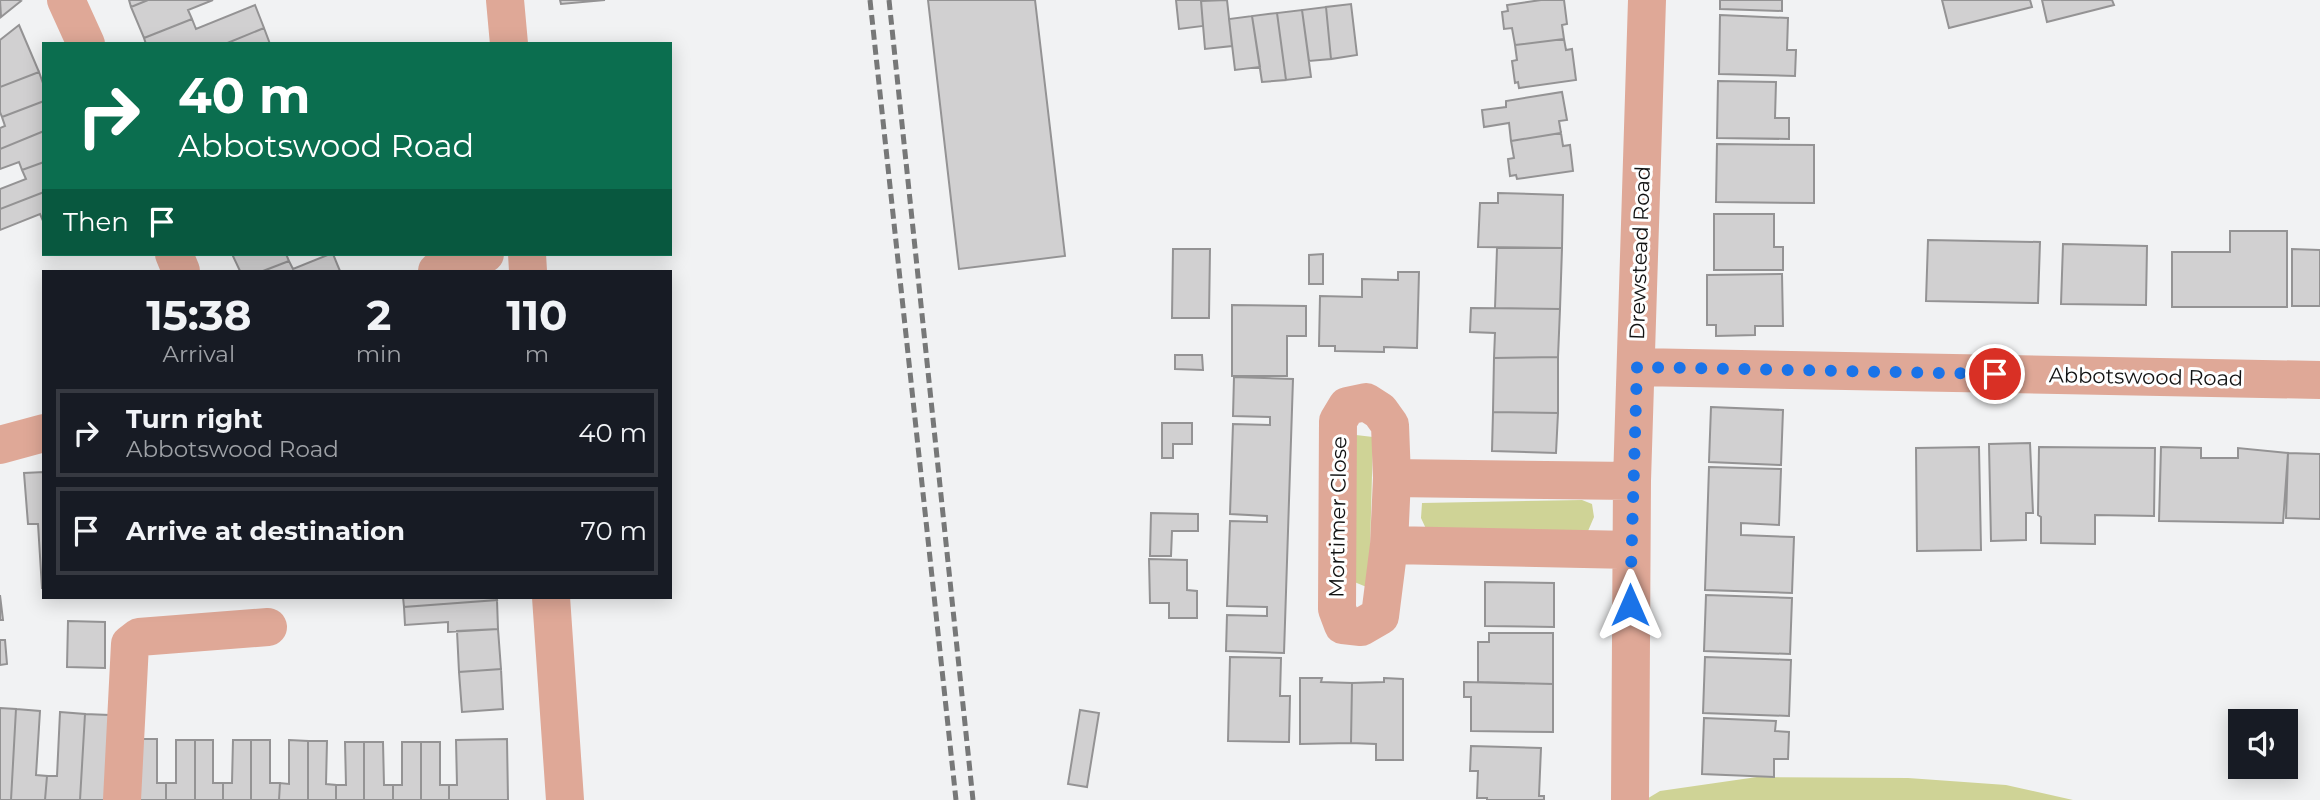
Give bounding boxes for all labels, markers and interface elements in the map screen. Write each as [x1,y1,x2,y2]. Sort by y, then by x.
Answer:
text: 40 m [178,66,310,125]
icon: right [63,70,154,161]
text: Abbotswood Road [178,126,474,165]
street label: Drewstead Road [1624,166,1655,340]
icon: arrive [143,203,181,241]
text: Then [63,206,129,238]
text: 15:38 [146,289,251,341]
text: 2 [366,289,391,341]
text: 110 [506,289,568,341]
text: Arrival [163,340,235,368]
text: min [356,340,402,368]
text: m [525,340,549,368]
pin [1965,344,2025,404]
icon: arrive [1976,355,2014,393]
street label: Abbotswood Road [2049,362,2243,391]
text: Turn right [126,403,262,435]
icon: right [67,414,105,452]
text: 40 m [578,417,647,449]
text: Abbotswood Road [126,435,339,463]
street label: Mortimer Close [1324,436,1351,598]
icon: arrive [67,512,105,550]
text: Arrive at destination [126,515,405,547]
text: 70 m [581,515,647,547]
position arrow [1593,568,1667,642]
map controls [2228,709,2298,779]
button: sound [2228,709,2298,779]

